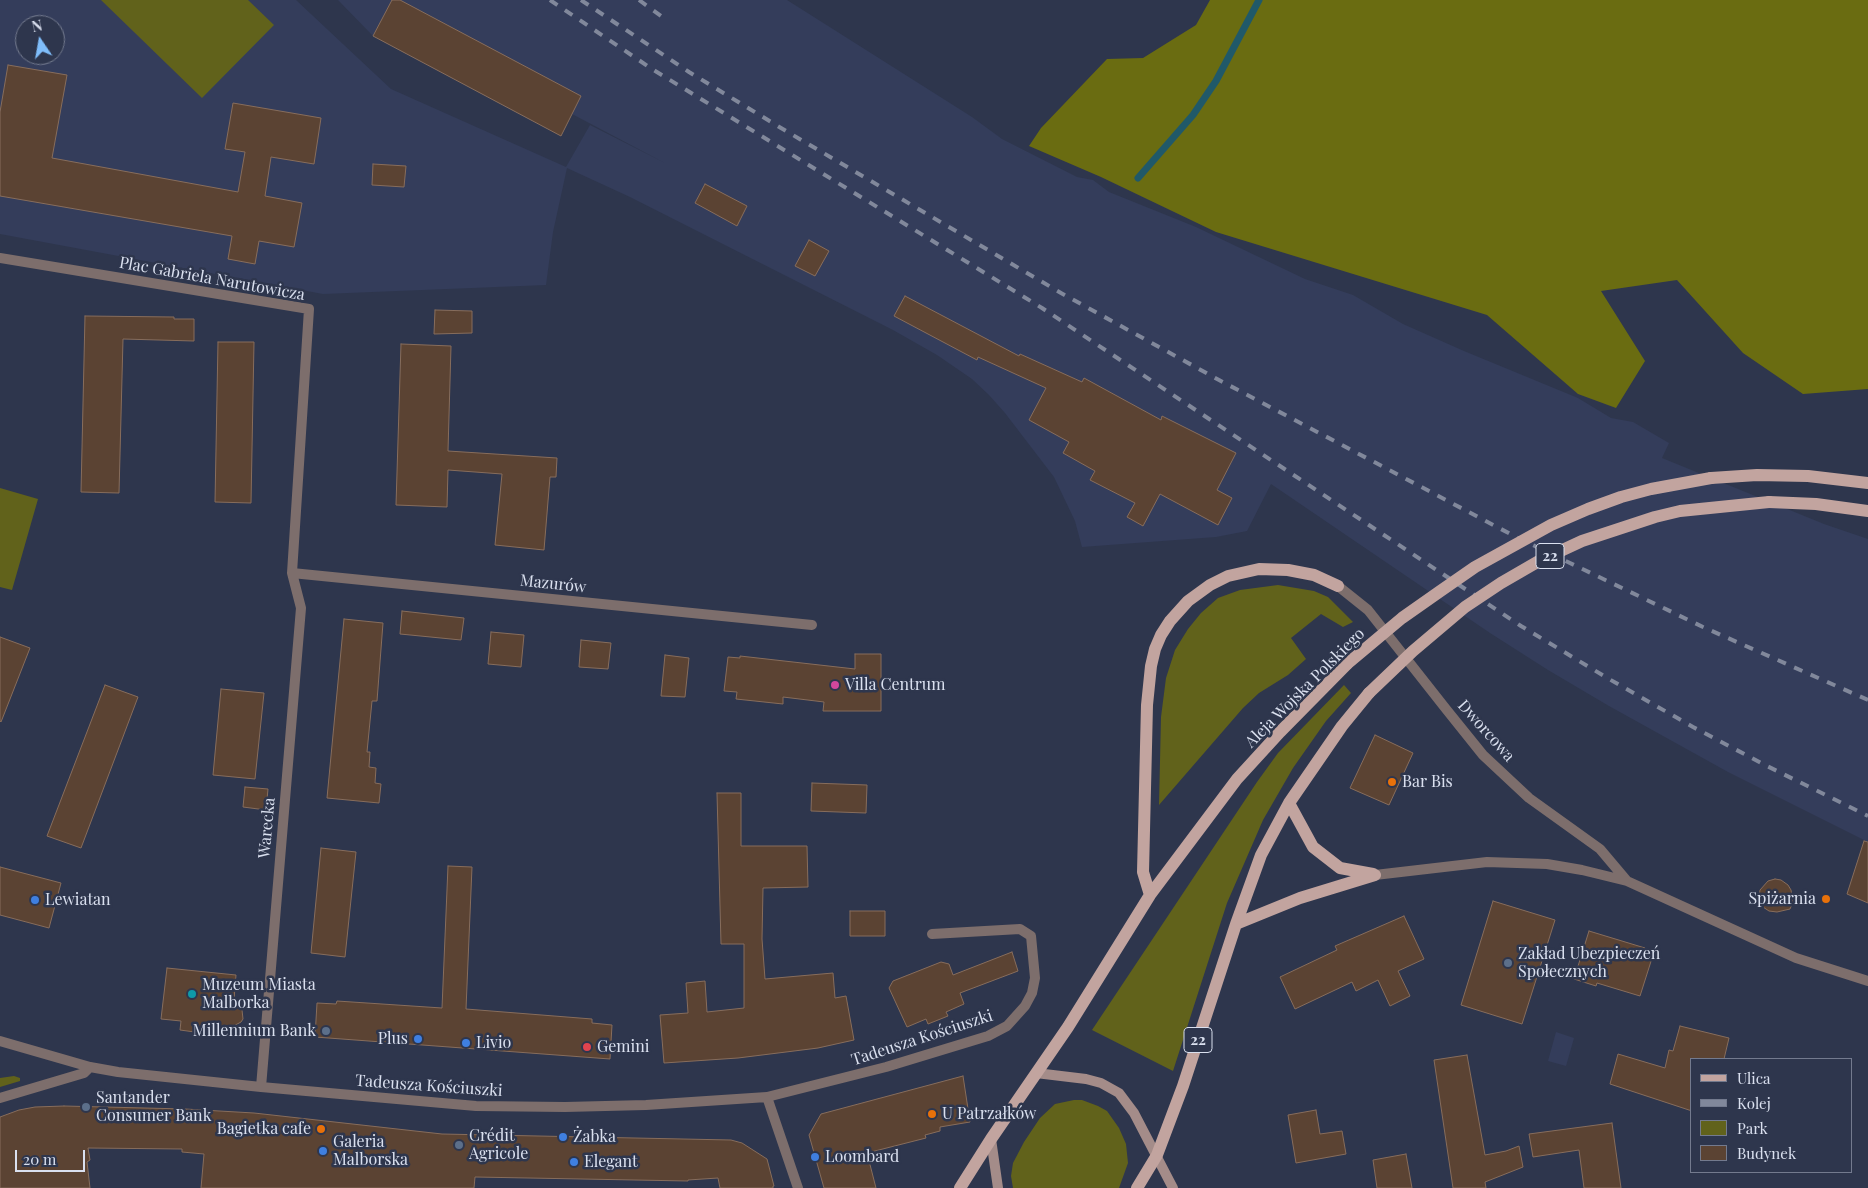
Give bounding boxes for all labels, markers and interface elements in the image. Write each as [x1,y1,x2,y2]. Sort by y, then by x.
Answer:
north arrow [15,15,65,65]
text: N [30,15,44,36]
street label: Plac Gabriela Narutowicza [118,253,306,305]
road number: 22 [1536,544,1564,568]
street label: Mazurów [519,571,587,597]
street label: Aleja Wojska Polskiego [1241,624,1369,752]
place label: Villa Centrum [845,675,945,695]
marker: Villa Centrum [829,679,841,691]
street label: Dworcowa [1453,696,1519,766]
place label: Bar Bis [1402,772,1453,792]
marker: Bar Bis [1386,776,1398,788]
street label: Warecka [255,797,279,859]
place label: Spiżarnia [1748,889,1816,909]
place label: Lewiatan [45,890,111,910]
marker: Spiżarnia [1820,893,1832,905]
marker: Lewiatan [29,894,41,906]
place label: Zakład Ubezpieczeń Społecznych [1518,944,1660,982]
marker: Zakład Ubezpieczeń Społecznych [1502,957,1514,969]
place label: Muzeum Miasta Malborka [202,975,316,1013]
marker: Muzeum Miasta Malborka [186,988,198,1000]
street label: Tadeusza Kościuszki [849,1006,995,1070]
place label: Millennium Bank [193,1021,316,1041]
marker: Millennium Bank [320,1025,332,1037]
road number: 22 [1184,1028,1212,1052]
place label: Plus [378,1029,408,1049]
marker: Plus [412,1033,424,1045]
place label: Livio [476,1033,511,1053]
marker: Livio [460,1037,472,1049]
place label: Gemini [597,1037,649,1057]
marker: Gemini [581,1041,593,1053]
legend [1690,1058,1853,1173]
text: Ulica [1737,1068,1770,1088]
street label: Tadeusza Kościuszki [355,1071,503,1101]
place label: Santander Consumer Bank [96,1088,211,1126]
text: Kolej [1737,1093,1771,1113]
marker: Santander Consumer Bank [80,1101,92,1113]
place label: U Patrzałków [942,1104,1036,1124]
marker: U Patrzałków [926,1108,938,1120]
text: Park [1737,1118,1768,1138]
place label: Bagietka cafe [217,1119,311,1139]
marker: Bagietka cafe [315,1123,327,1135]
place label: Crédit Agricole [469,1126,528,1164]
place label: Żabka [573,1127,616,1147]
marker: Żabka [557,1131,569,1143]
place label: Galeria Malborska [333,1132,408,1170]
marker: Crédit Agricole [453,1139,465,1151]
scale bar [18,1140,88,1172]
text: Budynek [1737,1143,1796,1163]
marker: Galeria Malborska [317,1145,329,1157]
place label: Loombard [825,1147,899,1167]
text: 20 m [23,1149,56,1169]
marker: Loombard [809,1151,821,1163]
place label: Elegant [584,1152,638,1172]
marker: Elegant [568,1156,580,1168]

